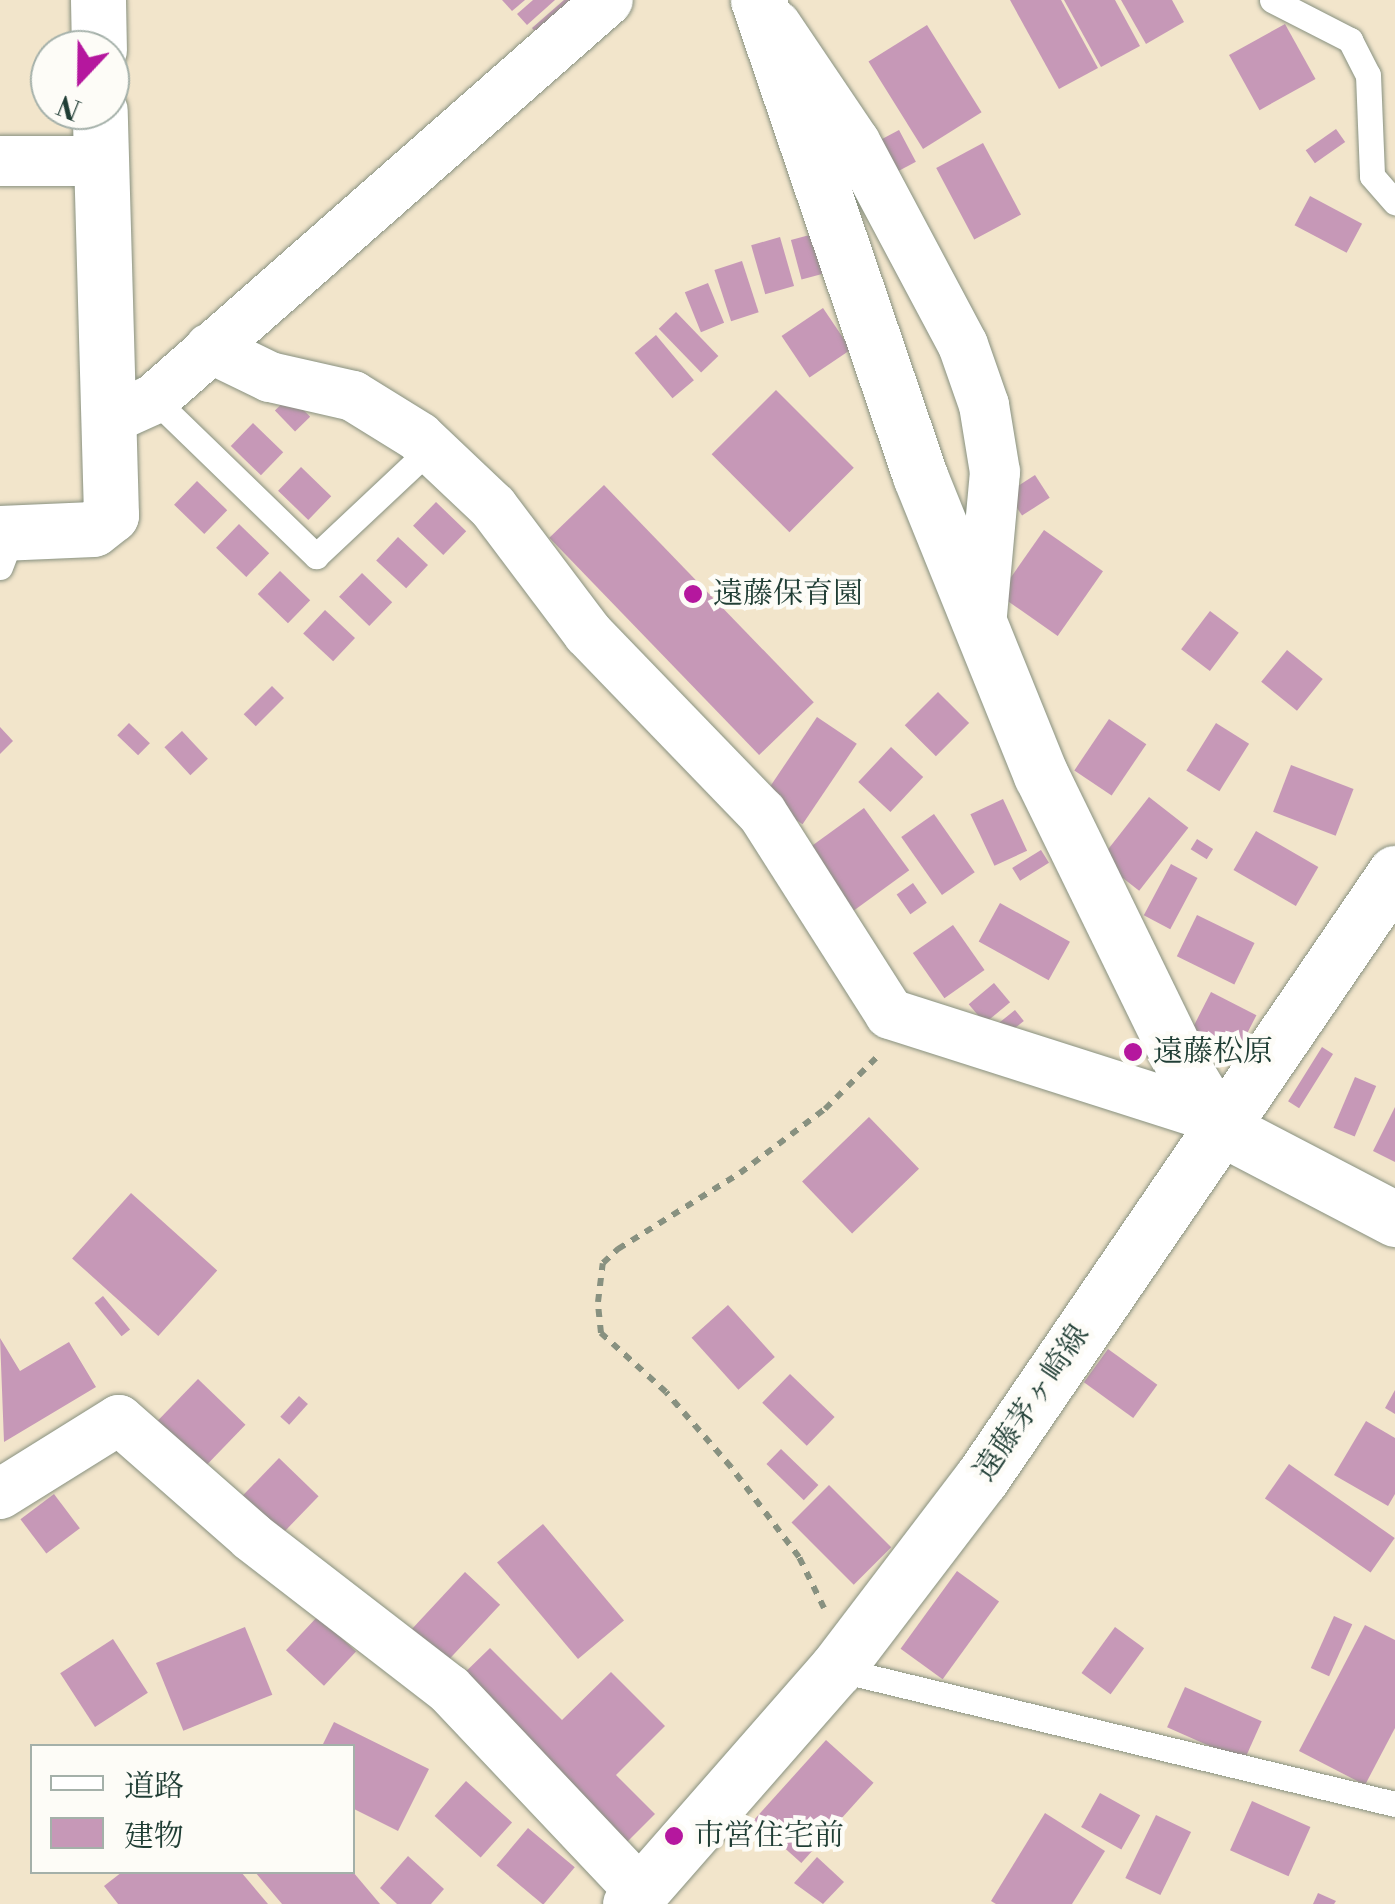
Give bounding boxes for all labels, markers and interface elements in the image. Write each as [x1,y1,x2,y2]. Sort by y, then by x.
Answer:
north arrow [30,30,130,130]
text: N [52,86,86,127]
place label: 遠藤保育園 [713,576,863,612]
marker: 遠藤保育園 [682,583,704,605]
place label: 遠藤松原 [1153,1034,1273,1070]
marker: 遠藤松原 [1122,1041,1144,1063]
street label: 遠藤茅ヶ崎線 [967,1318,1097,1488]
legend [30,1744,355,1874]
text: 道路 [124,1768,184,1806]
text: 建物 [124,1818,184,1856]
place label: 市営住宅前 [694,1818,844,1854]
marker: 市営住宅前 [663,1825,685,1847]

